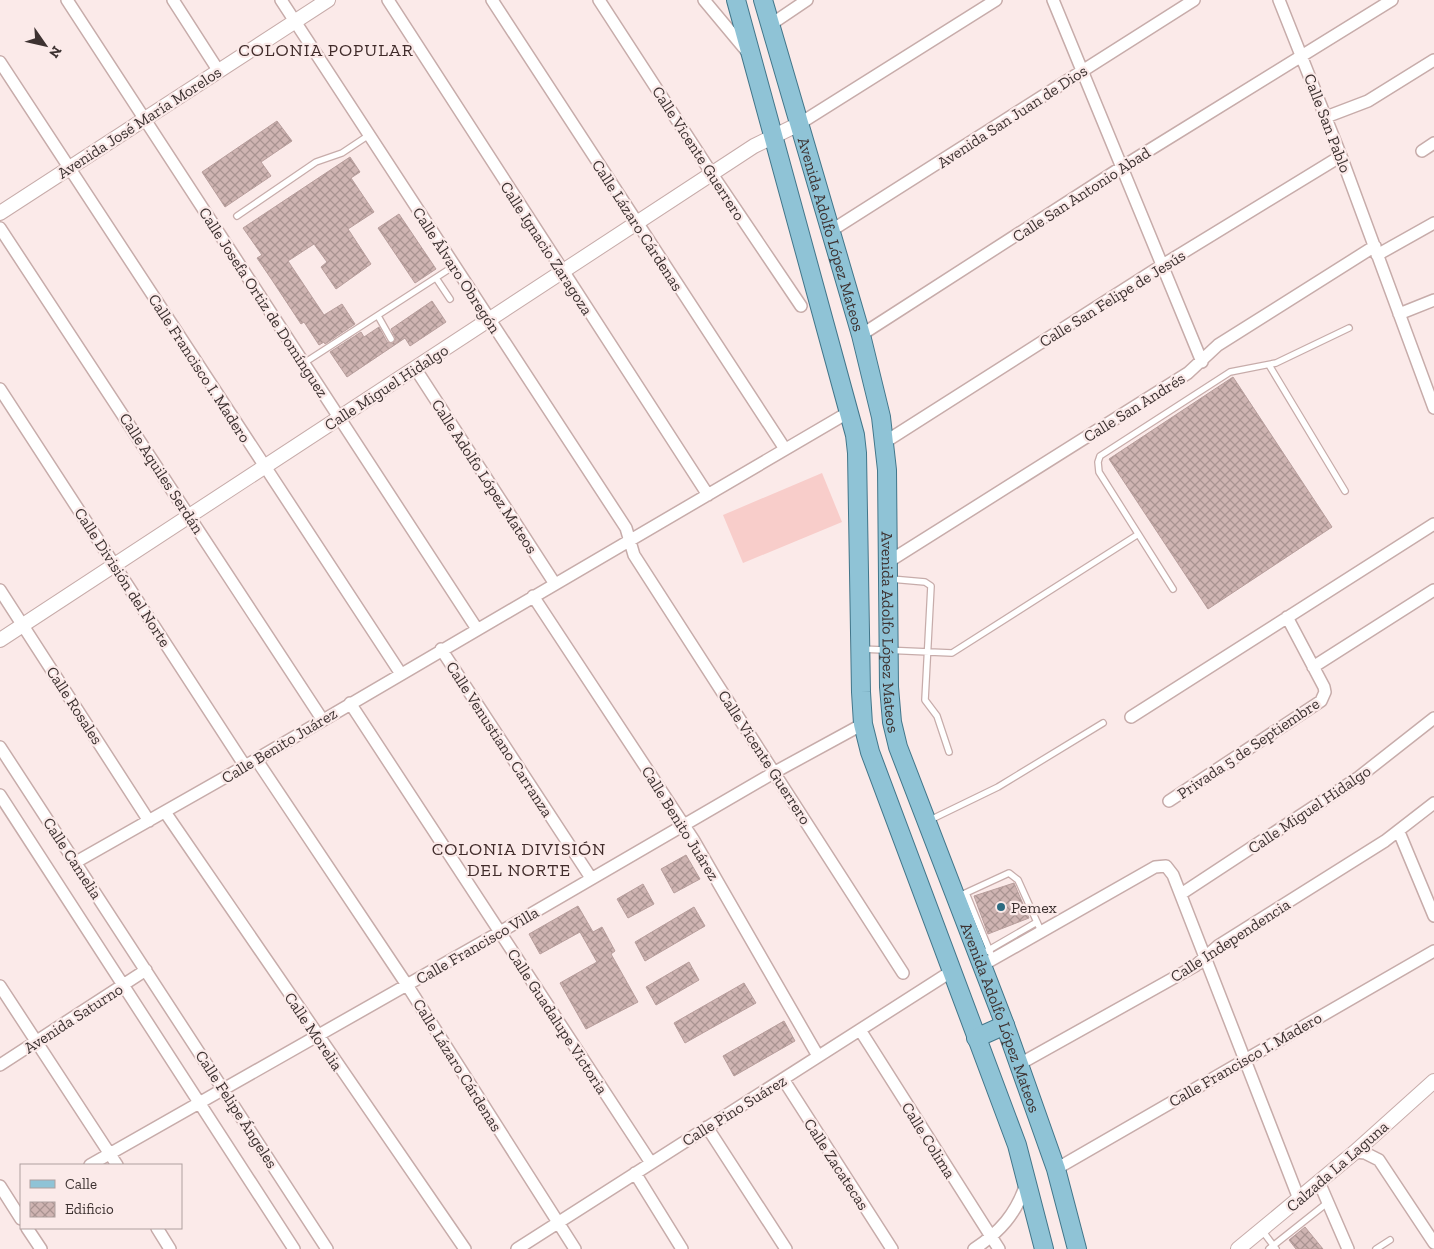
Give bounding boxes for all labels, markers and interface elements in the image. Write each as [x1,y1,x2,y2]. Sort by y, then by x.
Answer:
north arrow [20,20,70,70]
district label: COLONIA POPULAR [238,39,414,61]
text: N [45,43,65,61]
street label: Avenida San Juan de Dios [934,61,1091,172]
street label: Avenida José María Morelos [54,62,225,183]
street label: Calle San Pablo [1300,71,1355,175]
street label: Calle Vicente Guerrero [648,83,749,224]
street label: Avenida Adolfo López Mateos [794,135,868,334]
street label: Calle San Antonio Abad [1009,143,1154,246]
street label: Calle Lázaro Cárdenas [588,156,687,295]
street label: Calle Ignacio Zaragoza [496,178,597,319]
street label: Calle Josefa Ortiz de Domínguez [195,204,332,401]
street label: Calle Álvaro Obregón [409,204,505,338]
street label: Calle San Felipe de Jesús [1036,246,1189,351]
street label: Calle Francisco I. Madero [144,290,255,446]
street label: Calle Miguel Hidalgo [321,340,452,435]
street label: Calle San Andrés [1080,369,1188,446]
street label: Calle Adolfo López Mateos [428,396,542,557]
street label: Calle Aquiles Serdán [115,409,208,538]
street label: Calle División del Norte [70,504,175,651]
street label: Avenida Adolfo López Mateos [878,531,903,735]
street label: Calle Venustiano Carranza [442,658,557,821]
street label: Calle Rosales [42,663,107,748]
street label: Calle Vicente Guerrero [714,687,815,828]
street label: Privada 5 de Septiembre [1174,694,1323,803]
street label: Calle Benito Juárez [218,703,340,787]
street label: Calle Miguel Hidalgo [1244,761,1374,857]
street label: Calle Benito Juárez [638,763,723,884]
street label: Calle Camelia [39,814,106,903]
district label: COLONIA DIVISIÓN DEL NORTE [432,838,606,881]
street label: Calle Independencia [1167,894,1294,986]
place label: Pemex [1011,898,1057,917]
marker: Pemex [995,901,1007,913]
street label: Calle Francisco Villa [412,902,542,988]
street label: Avenida Adolfo López Mateos [956,920,1044,1115]
street label: Calle Guadalupe Victoria [503,945,612,1098]
street label: Avenida Saturno [20,979,126,1057]
street label: Calle Morelia [280,988,347,1074]
street label: Calle Lázaro Cárdenas [409,995,506,1135]
street label: Calle Francisco I. Madero [1165,1008,1325,1111]
street label: Calle Felipe Ángeles [191,1047,282,1172]
street label: Calle Pino Suárez [679,1071,790,1150]
street label: Calle Colima [898,1099,960,1182]
street label: Calle Zacatecas [800,1115,873,1214]
street label: Calzada La Laguna [1282,1117,1392,1216]
legend [20,1164,182,1229]
text: Calle [65,1175,97,1193]
text: Edificio [65,1200,114,1218]

